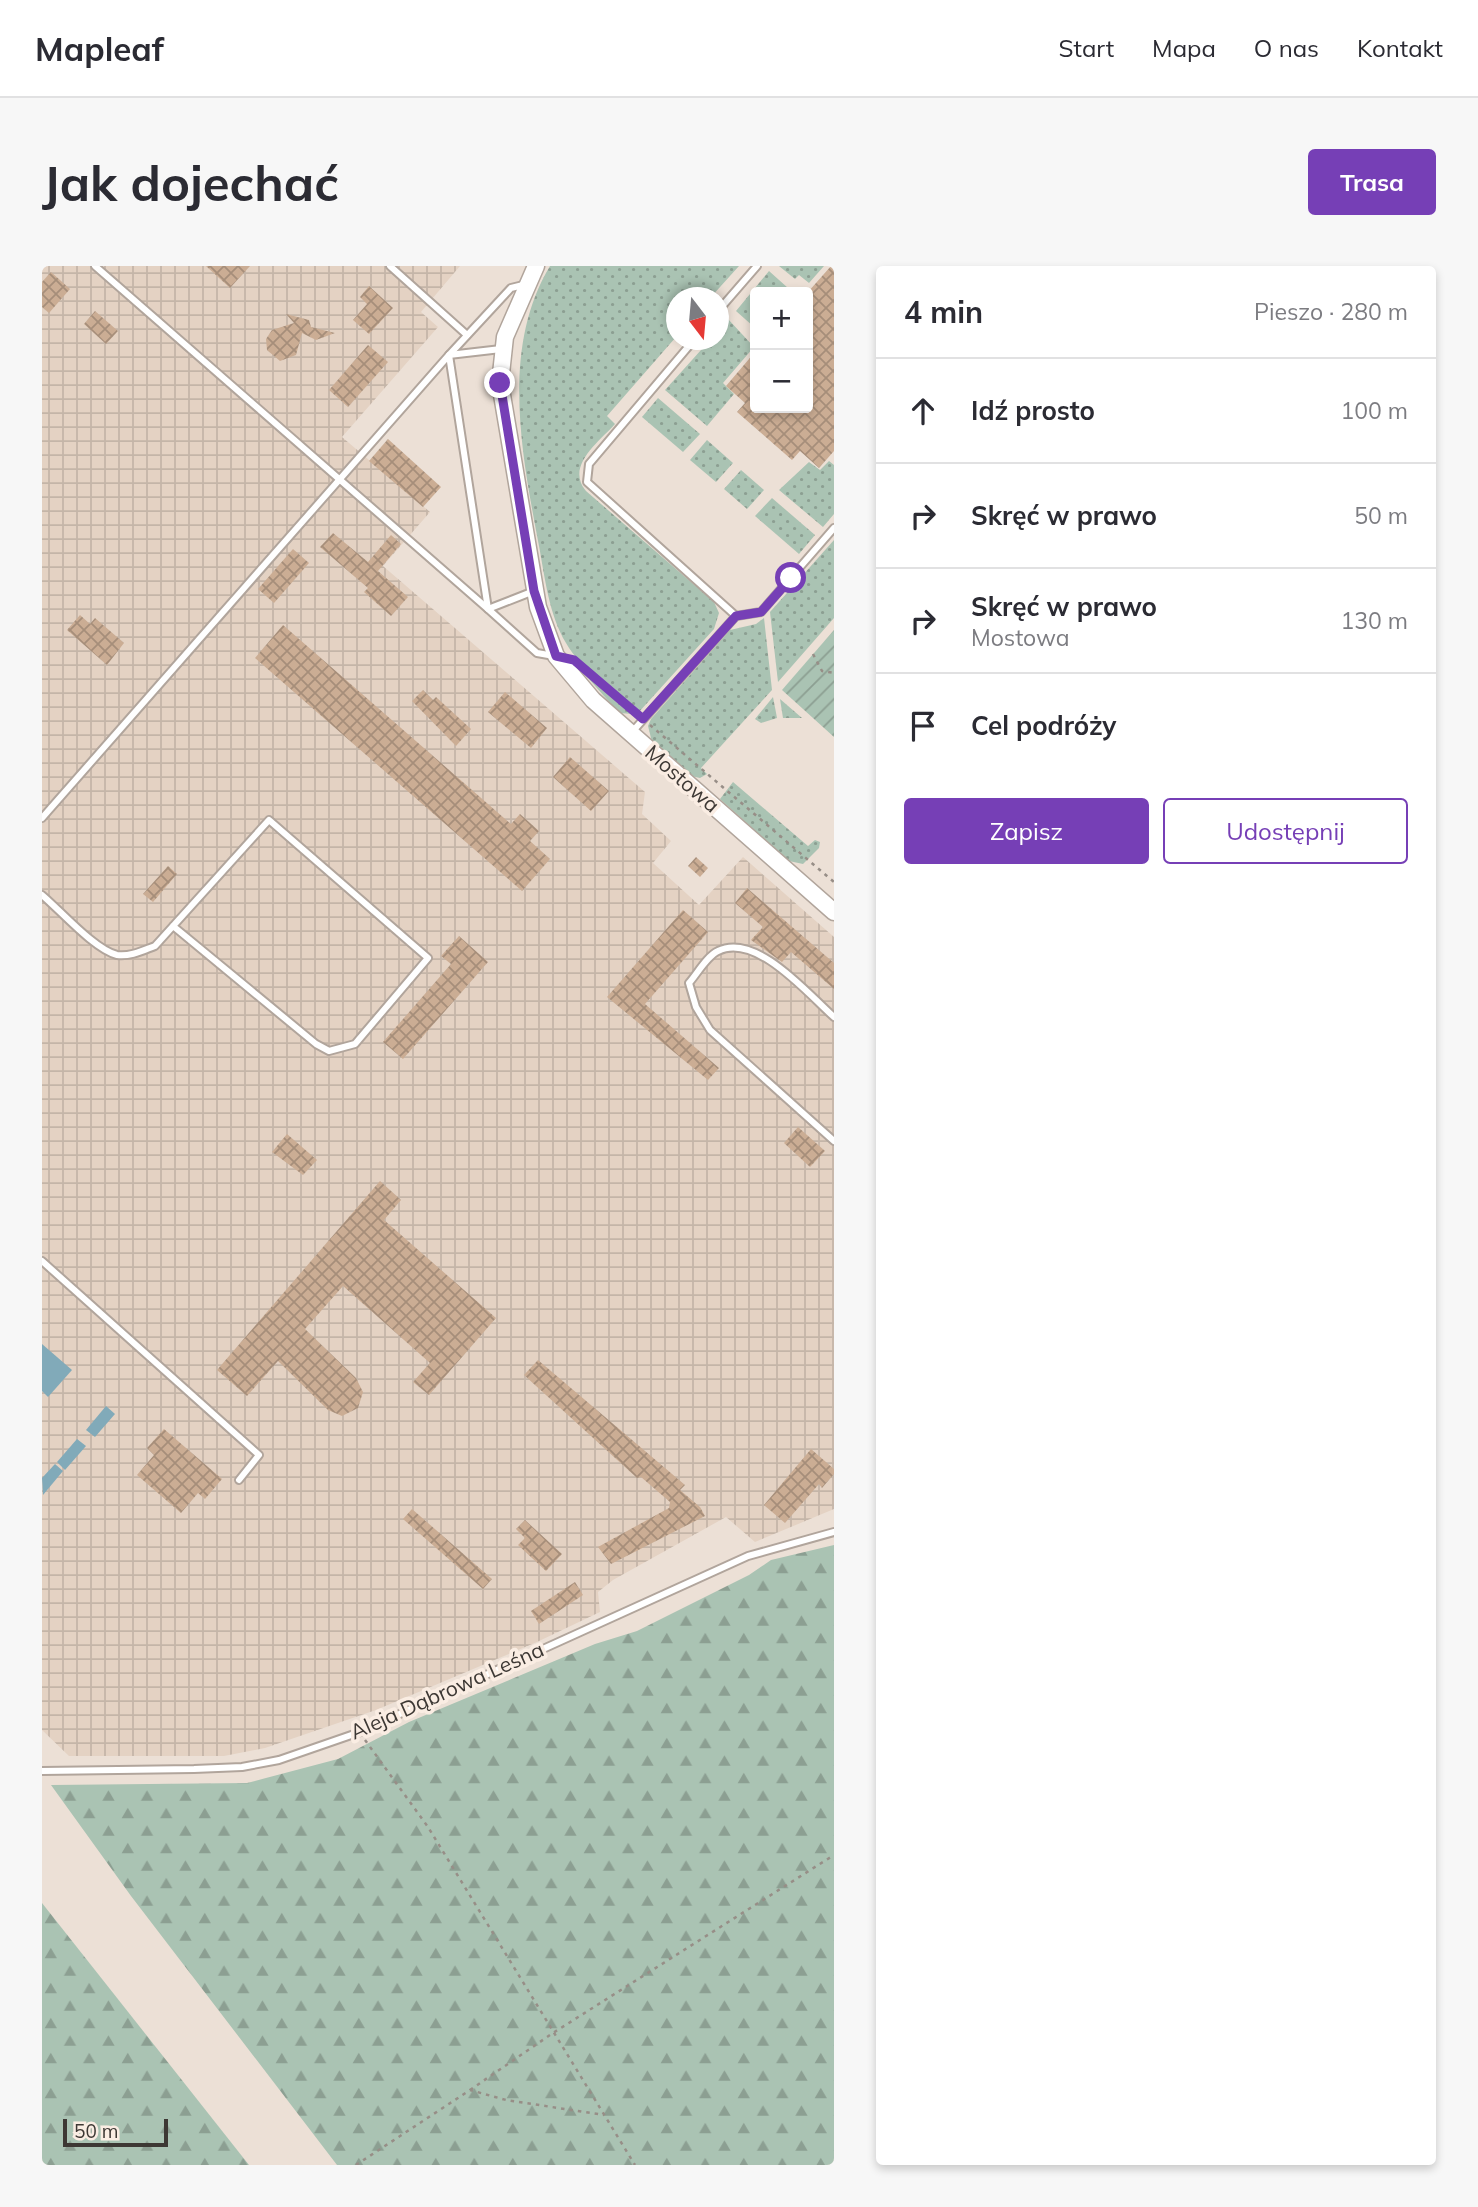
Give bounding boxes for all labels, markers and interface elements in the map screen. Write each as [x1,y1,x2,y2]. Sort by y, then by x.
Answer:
text: Mapleaf [35,28,164,69]
text: Start [1059,33,1114,63]
text: Mapa [1152,33,1216,63]
text: O nas [1254,33,1319,63]
text: Kontakt [1357,33,1443,63]
button: Trasa [1308,149,1436,215]
text: Jak dojechać [42,152,339,213]
north arrow [666,287,729,350]
map controls [750,287,813,413]
button: + [750,287,813,350]
text: 4 min [904,293,983,331]
text: Pieszo · 280 m [1254,297,1408,326]
button: − [750,350,813,413]
route end [484,367,515,398]
icon: ahead [904,392,942,430]
text: Idź prosto [971,394,1095,427]
text: 100 m [1340,396,1408,425]
icon: right [904,497,942,535]
text: Skręć w prawo [971,499,1157,532]
text: 50 m [1354,501,1408,530]
route start [775,562,806,593]
text: Skręć w prawo [971,590,1157,623]
icon: right [904,602,942,640]
text: 130 m [1340,606,1408,635]
text: Mostowa [971,623,1070,652]
icon: arrive [904,707,942,745]
text: Cel podróży [971,709,1116,742]
street label: Mostowa [640,739,725,818]
button: Zapisz [904,798,1149,864]
button: Udostępnij [1163,798,1408,864]
street label: Aleja Dąbrowa Leśna [346,1636,548,1745]
scale bar [63,2116,168,2148]
text: 50 m [74,2119,118,2143]

